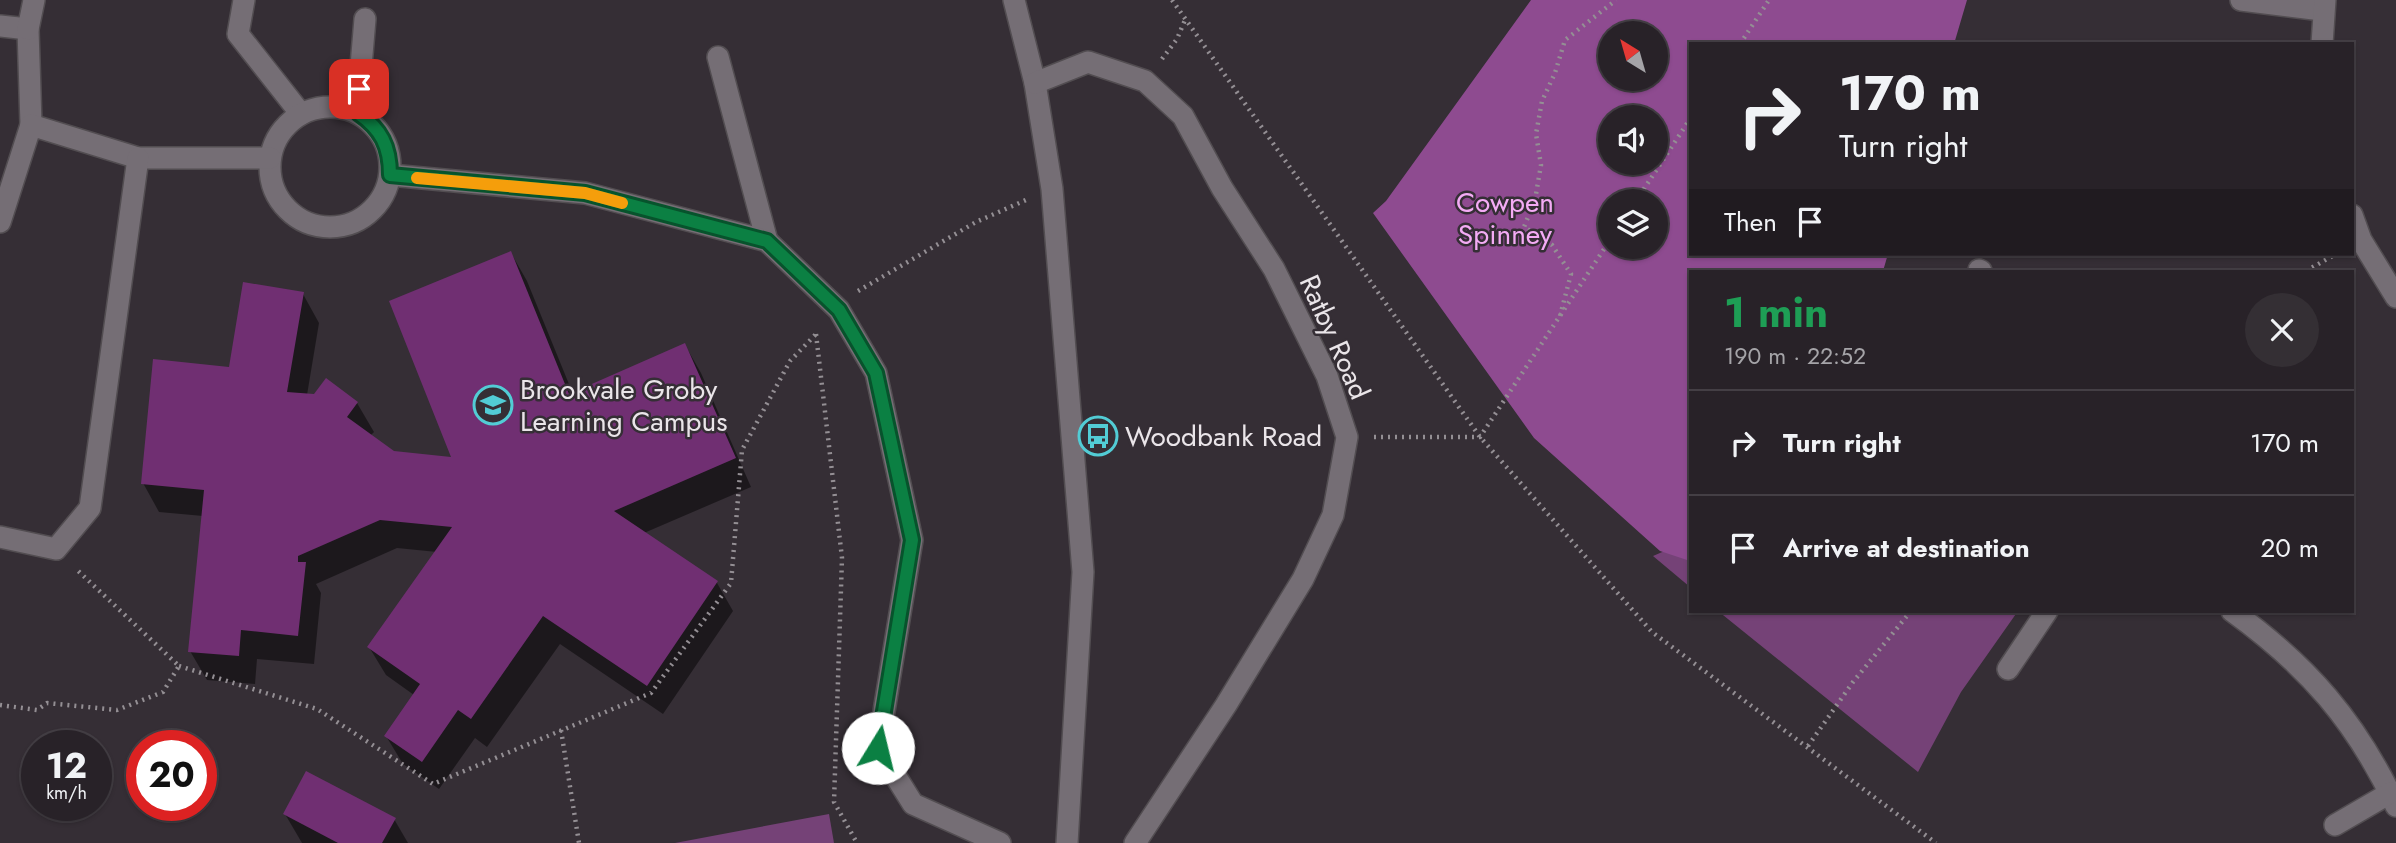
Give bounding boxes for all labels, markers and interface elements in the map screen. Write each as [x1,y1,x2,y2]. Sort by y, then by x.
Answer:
north arrow [1598,21,1668,91]
map controls [1598,21,1668,259]
text: 170 m [1839,58,1981,128]
pin [329,59,389,119]
icon: arrive [340,70,378,108]
icon: right [1724,70,1815,161]
button: sound [1598,105,1668,175]
text: Turn right [1839,123,1968,169]
park label: Cowpen Spinney [1456,182,1554,255]
button: layers [1598,189,1668,259]
text: Then [1724,203,1777,241]
icon: arrive [1791,203,1829,241]
street label: Ratby Road [1289,268,1380,406]
text: 1 min [1724,282,1828,343]
button: close [2245,293,2319,367]
text: 190 m · 22:52 [1724,339,1866,373]
place label: Brookvale Groby Learning Campus [520,369,728,442]
school or university icon: Brookvale Groby Learning Campus [472,384,514,426]
bus stop icon: Woodbank Road [1077,415,1119,457]
place label: Woodbank Road [1125,416,1322,457]
icon: right [1724,424,1762,462]
text: Turn right [1783,424,1901,462]
text: 170 m [2250,424,2319,462]
icon: arrive [1724,529,1762,567]
text: Arrive at destination [1783,529,2030,567]
text: 20 m [2261,529,2319,567]
position arrow [841,711,915,785]
speed limit sign: 20 [126,730,217,821]
text: 12 [46,741,87,791]
text: km/h [46,780,87,806]

